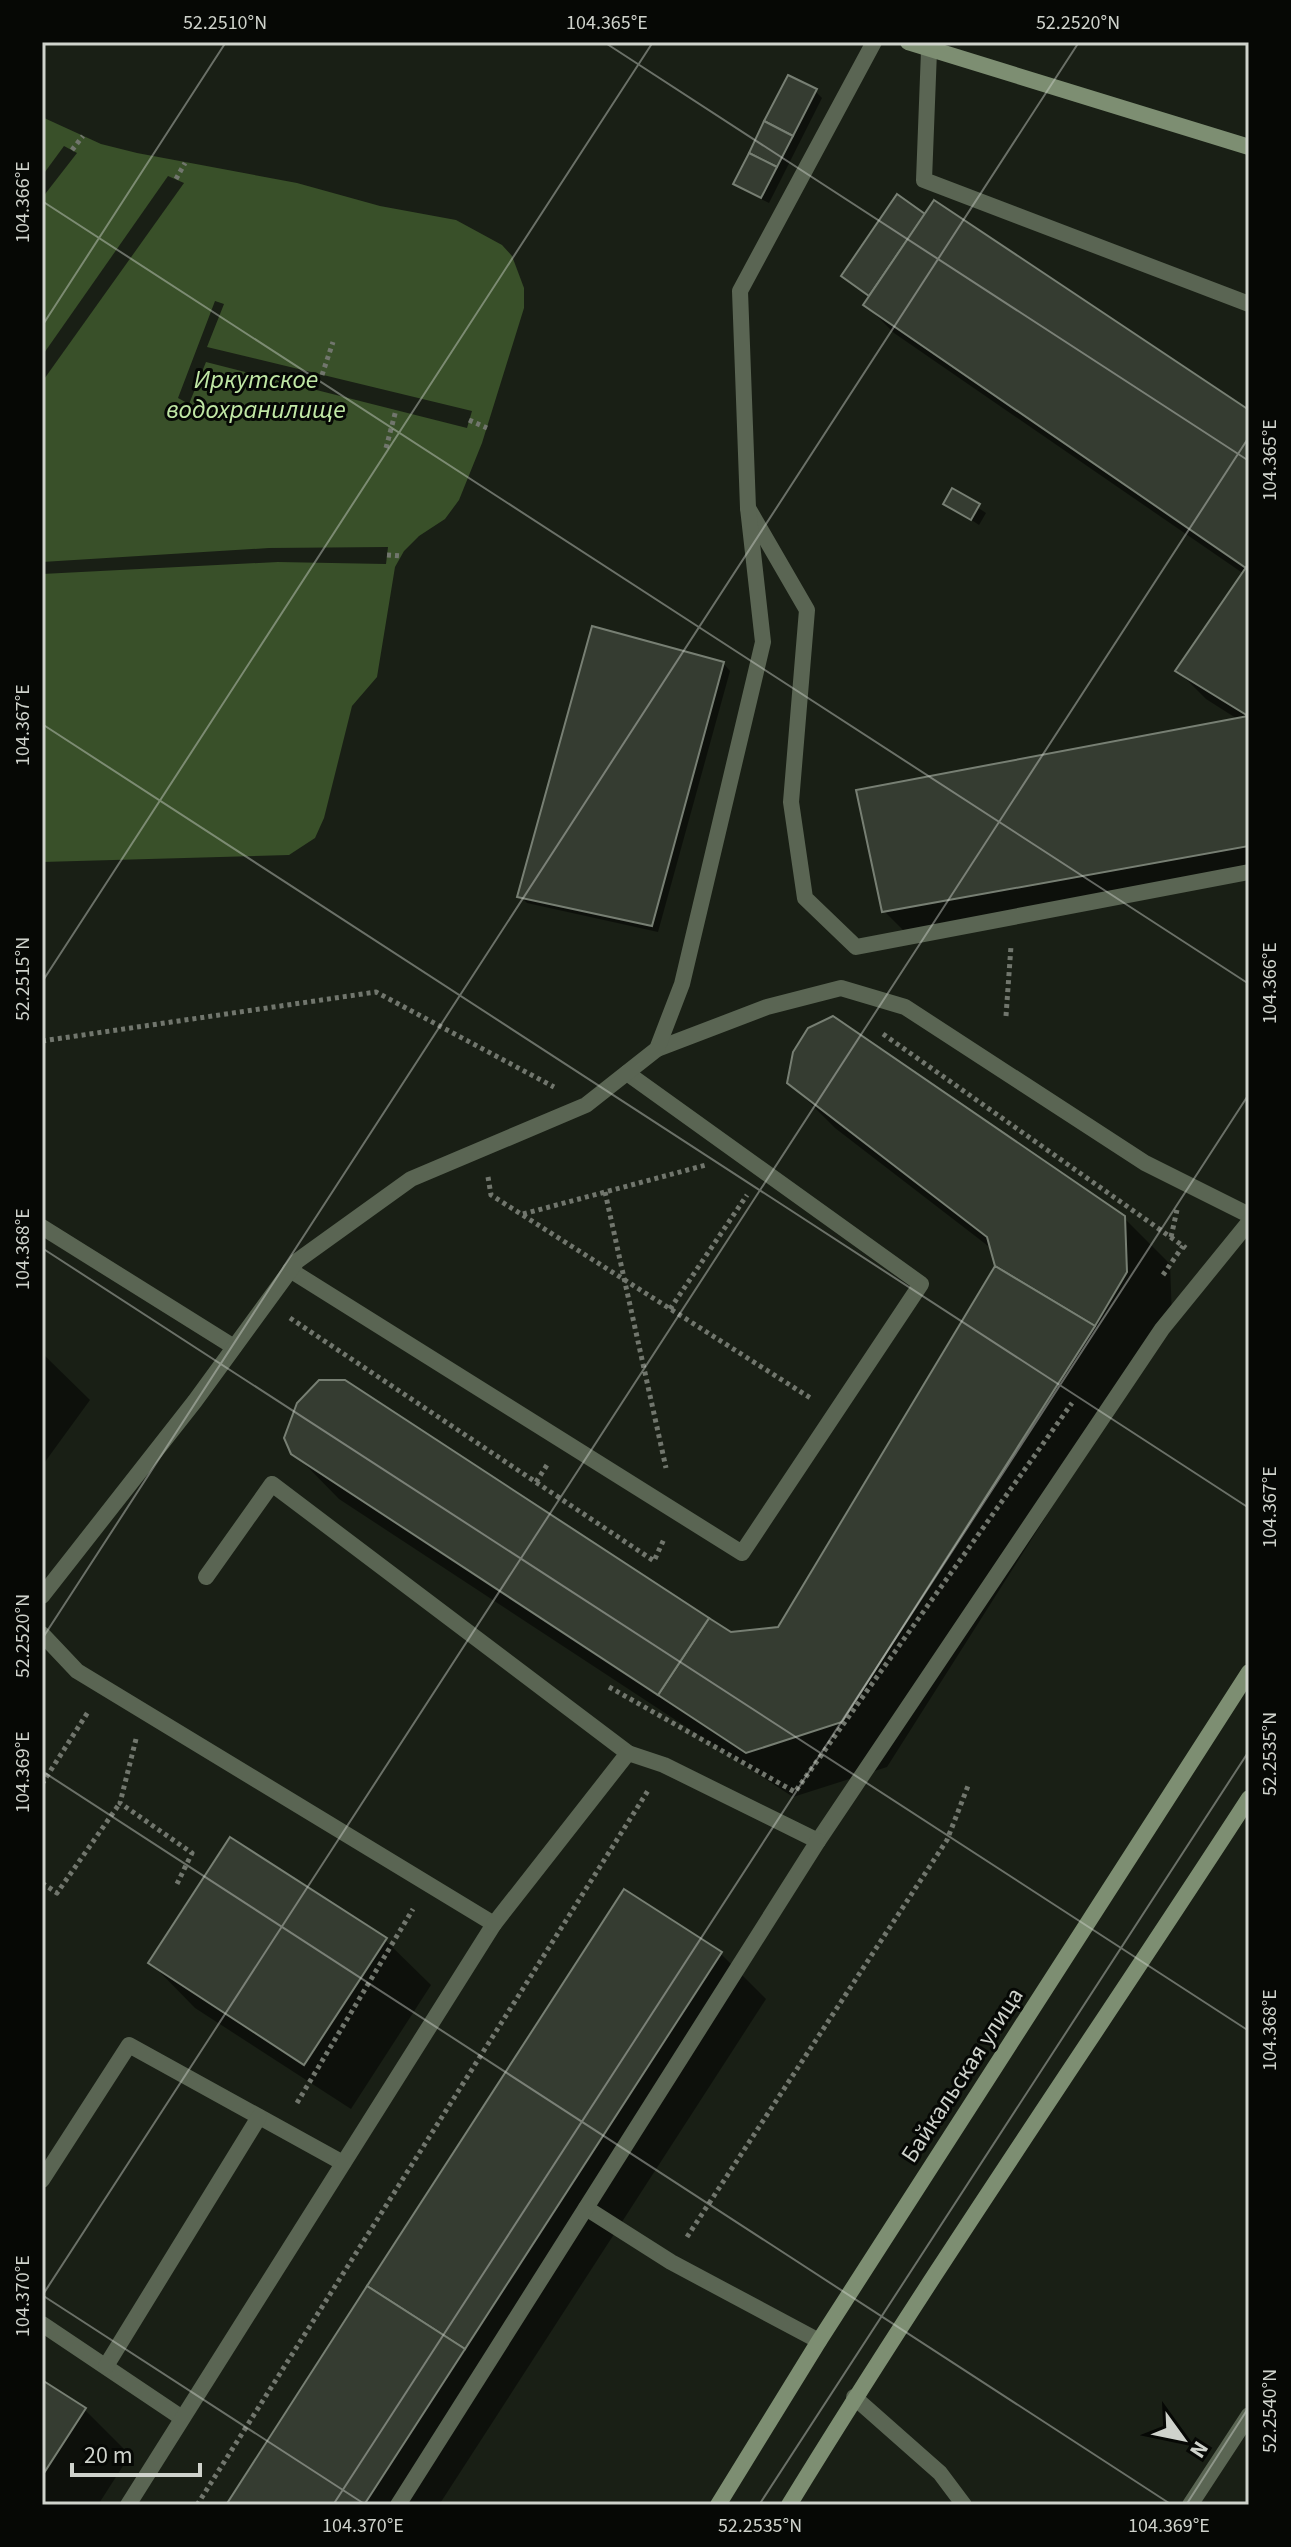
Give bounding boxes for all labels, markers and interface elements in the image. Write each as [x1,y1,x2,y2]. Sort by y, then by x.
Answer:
text: 52.2510°N [183,9,267,37]
text: 104.365°E [566,9,648,37]
text: 52.2520°N [1036,9,1120,37]
text: 104.366°E [9,161,37,243]
water label: Иркутское водохранилище [166,361,346,428]
text: 104.365°E [1256,419,1284,501]
text: 104.367°E [9,684,37,766]
text: 52.2515°N [9,937,37,1021]
text: 104.366°E [1256,942,1284,1024]
text: 104.368°E [9,1208,37,1290]
text: 104.367°E [1256,1466,1284,1548]
text: 52.2520°N [9,1594,37,1678]
text: 52.2535°N [1256,1712,1284,1796]
text: 104.369°E [9,1731,37,1813]
street label: Байкальская улица [893,1981,1032,2170]
text: 104.368°E [1256,1989,1284,2071]
text: 104.370°E [9,2255,37,2337]
text: 52.2540°N [1256,2369,1284,2453]
north arrow [1143,2399,1223,2479]
scale bar [72,2427,200,2477]
text: N [1182,2434,1216,2464]
text: 20 m [84,2438,133,2473]
text: 104.370°E [322,2512,404,2540]
text: 52.2535°N [718,2512,802,2540]
text: 104.369°E [1128,2512,1210,2540]

